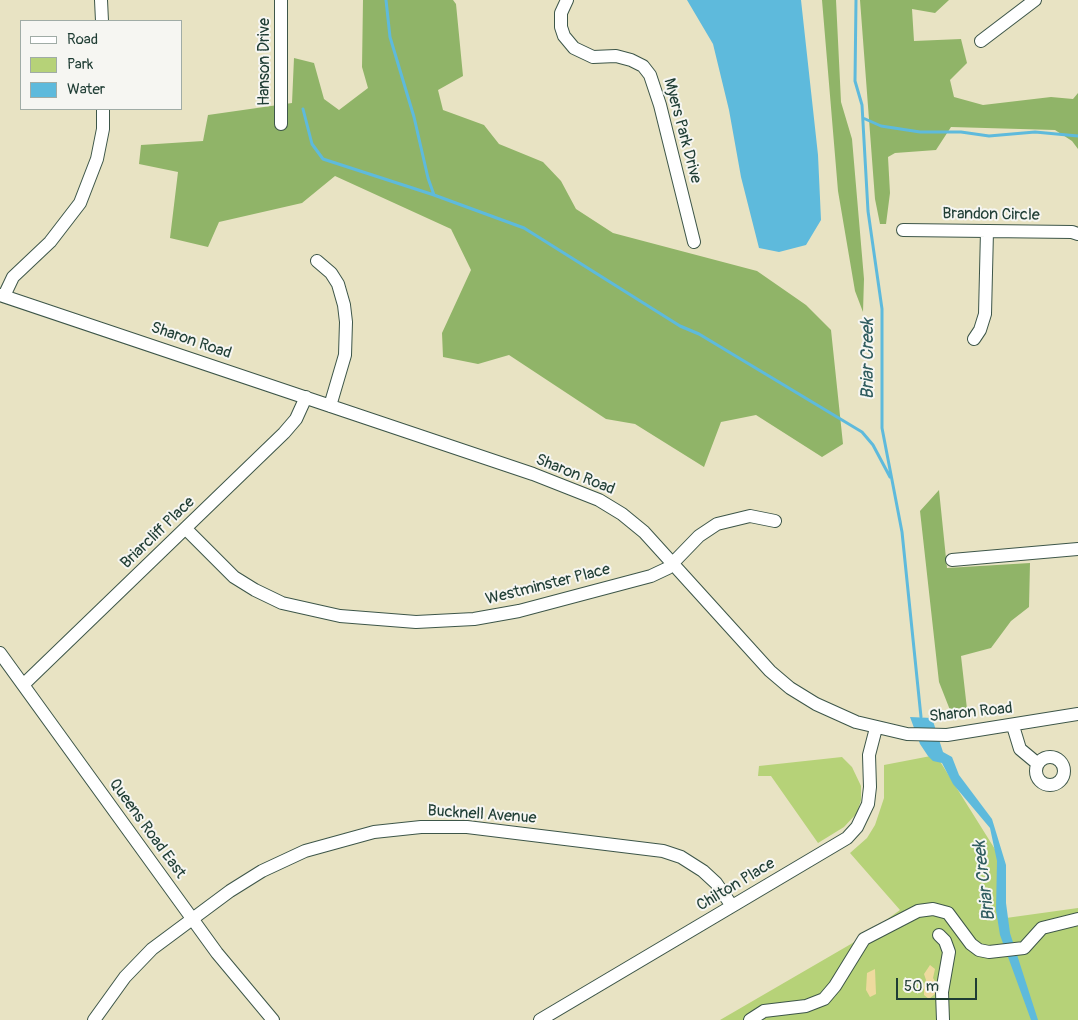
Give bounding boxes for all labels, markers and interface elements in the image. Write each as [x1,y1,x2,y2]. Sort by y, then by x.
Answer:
street label: Hanson Drive [255,18,275,106]
legend [20,20,182,110]
text: Road [67,30,98,49]
text: Park [67,55,93,74]
street label: Myers Park Drive [659,76,705,186]
text: Water [67,80,105,99]
street label: Brandon Circle [942,205,1040,225]
street label: Sharon Road [148,318,234,364]
water label: Briar Creek [857,319,879,399]
street label: Sharon Road [533,450,617,500]
street label: Briarcliff Place [117,493,199,573]
street label: Westminster Place [484,560,612,610]
street label: Sharon Road [928,699,1014,727]
street label: Queens Road East [104,775,190,883]
street label: Bucknell Avenue [427,802,537,828]
water label: Briar Creek [969,840,1001,922]
street label: Chilton Place [693,854,779,916]
scale bar [898,968,979,1000]
text: 50 m [904,977,939,996]

